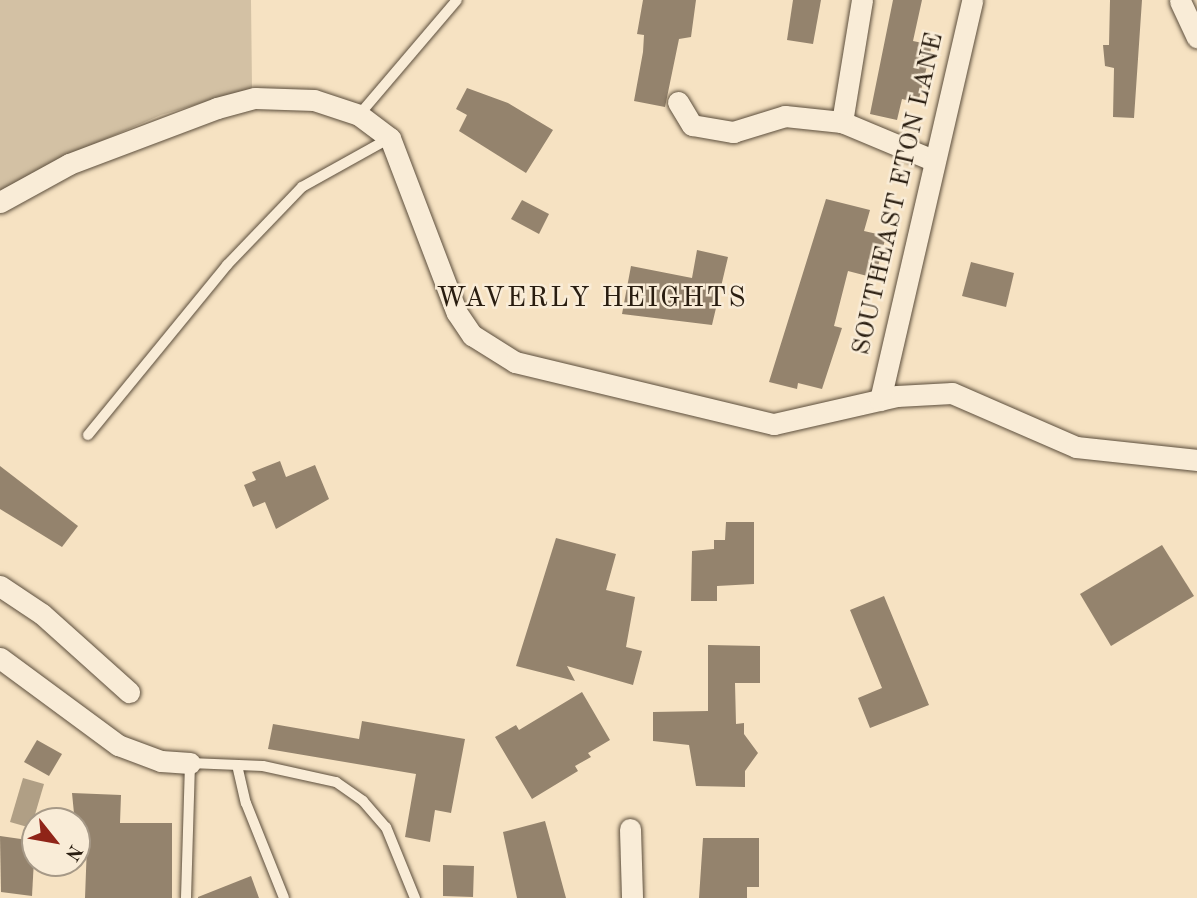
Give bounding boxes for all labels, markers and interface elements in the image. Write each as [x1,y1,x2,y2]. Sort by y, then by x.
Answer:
street label: SOUTHEAST ETON LANE [847,30,951,358]
district label: WAVERLY HEIGHTS [438,282,746,316]
north arrow [21,807,91,877]
text: N [61,841,85,863]

